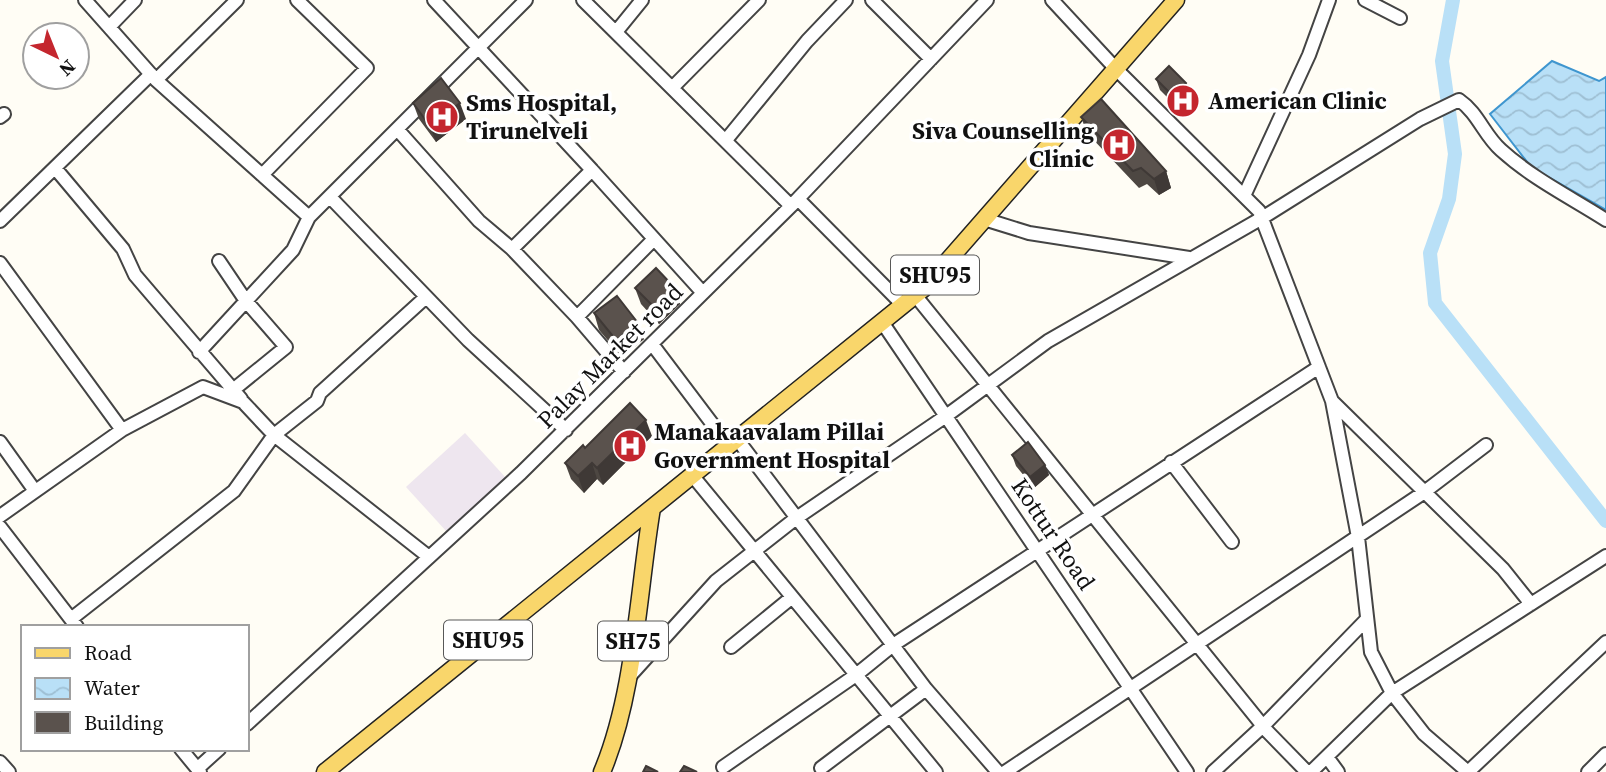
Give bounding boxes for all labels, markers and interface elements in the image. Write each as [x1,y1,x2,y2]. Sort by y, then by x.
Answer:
north arrow [21,21,91,91]
text: N [54,54,82,83]
hospital icon: American Clinic [1164,82,1202,120]
place label: American Clinic [1208,84,1387,117]
place label: Sms Hospital, Tirunelveli [466,86,617,147]
hospital icon: Sms Hospital, Tirunelveli [423,98,461,136]
place label: Siva Counselling Clinic [912,114,1094,175]
hospital icon: Siva Counselling Clinic [1100,126,1138,164]
road number: SHU95 [891,256,979,294]
street label: Palay Market road [530,275,690,436]
place label: Manakaavalam Pillai Government Hospital [654,415,890,476]
hospital icon: Manakaavalam Pillai Government Hospital [611,427,649,465]
street label: Kottur Road [1004,471,1103,596]
road number: SHU95 [444,620,532,660]
road number: SH75 [598,622,668,660]
legend [21,625,248,751]
text: Road [84,638,132,667]
text: Water [84,673,140,702]
text: Building [84,708,163,737]

